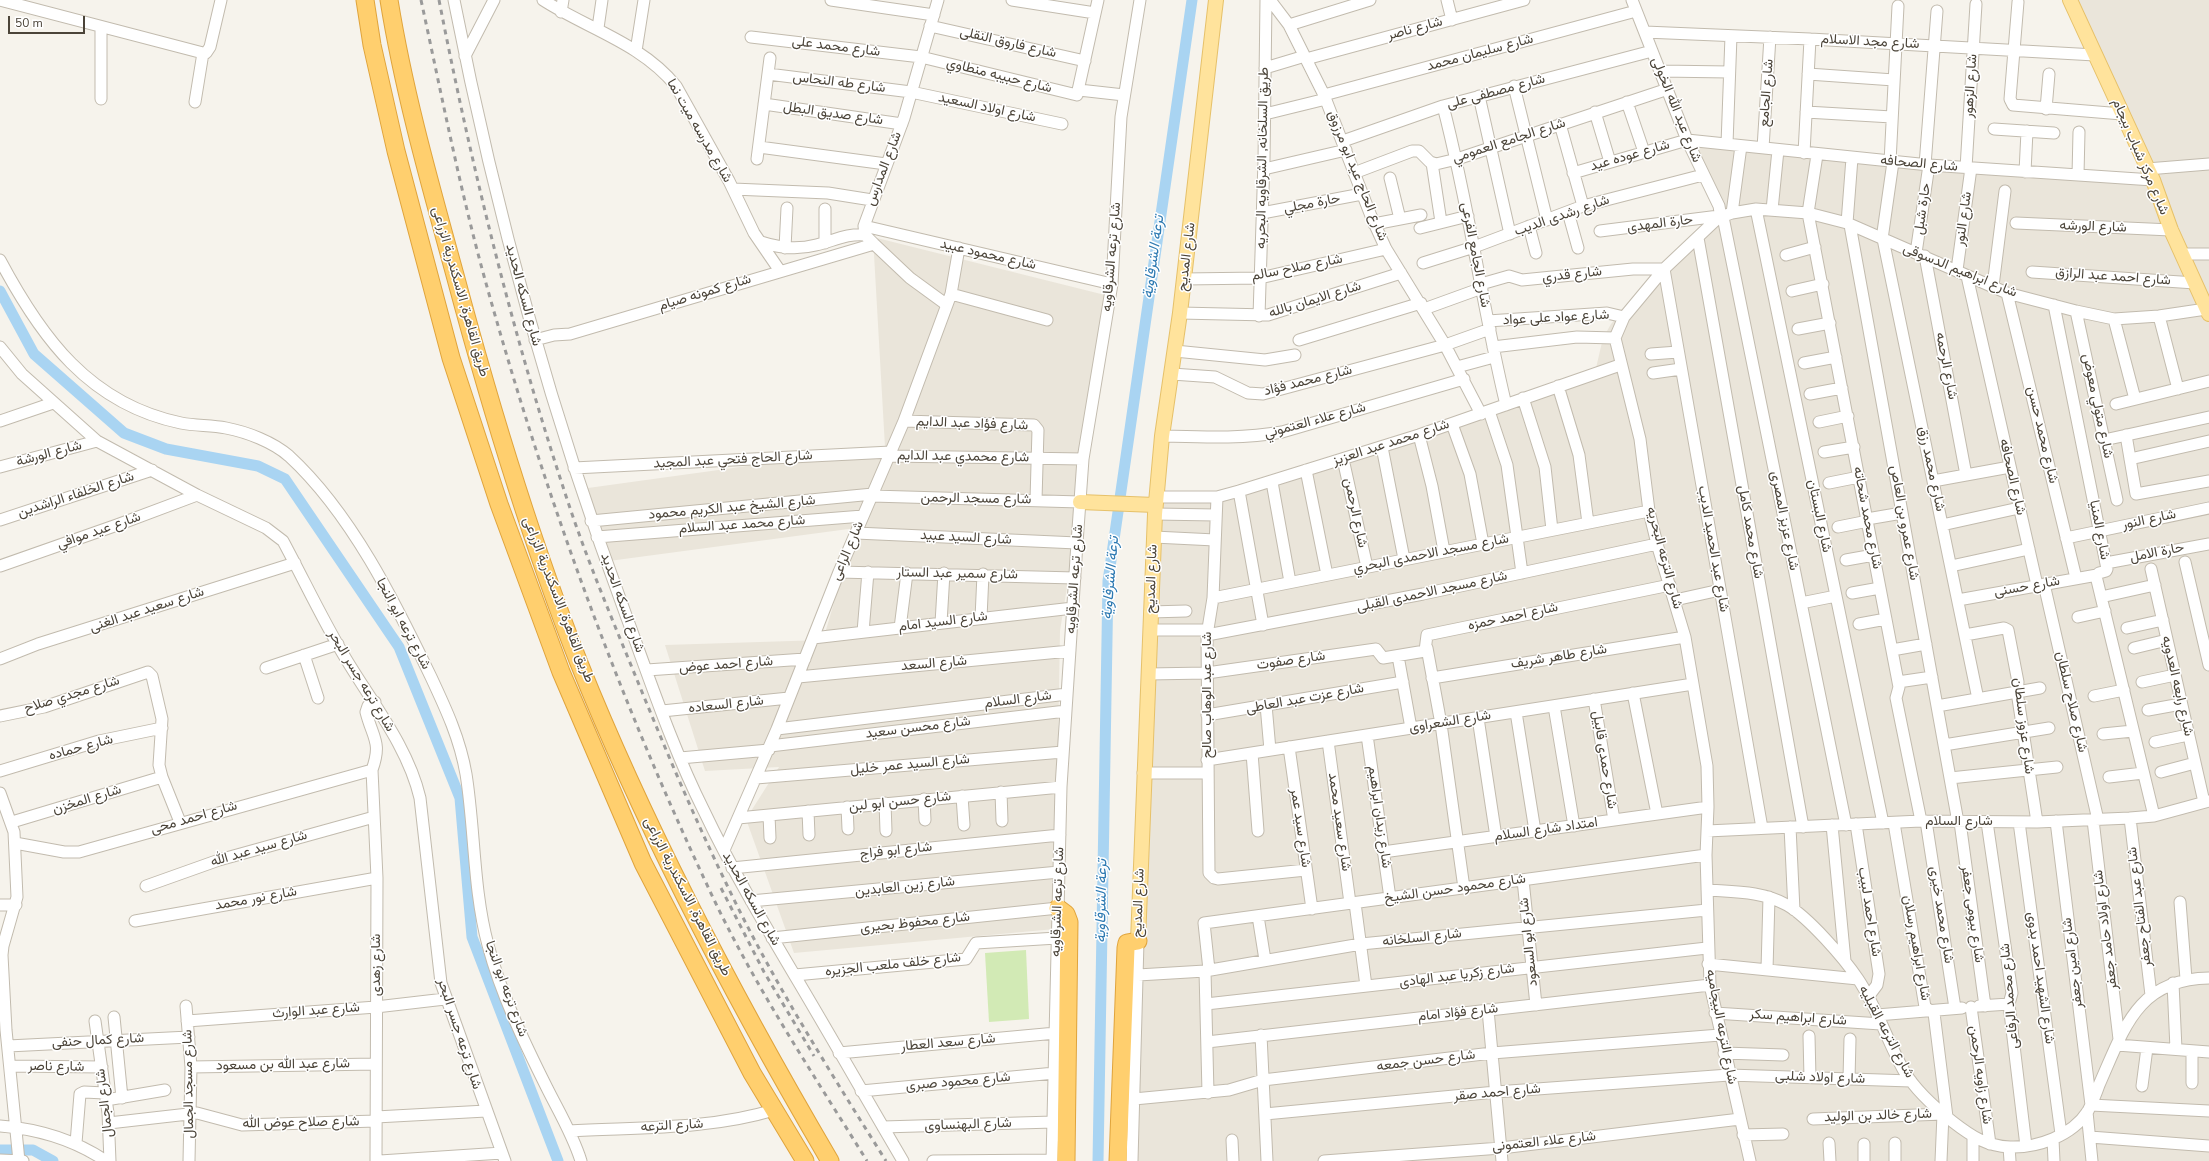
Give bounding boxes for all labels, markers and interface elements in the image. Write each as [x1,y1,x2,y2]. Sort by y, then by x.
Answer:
scale bar [10,8,87,34]
street label: شارع ناصر [1386,14,1444,44]
text: 50 m [15,15,43,31]
street label: شارع فاروق النقلى [958,24,1058,62]
street label: شارع سليمان محمد [1425,31,1535,75]
street label: شارع مجد الاسلام [1820,31,1920,53]
street label: شارع محمد على [791,33,881,61]
street label: شارع الزهور [1960,53,1982,119]
street label: شارع حبيبه منطاوي [944,55,1054,97]
street label: شارع عبد الله الخولى [1647,55,1705,165]
street label: شارع الجامع [1756,58,1778,128]
street label: طريق السلخانه, الشرقاويه البحريه [1253,67,1273,249]
street label: شارع طه النحاس [792,69,886,97]
street label: شارع مصطفى على [1445,71,1547,113]
street label: شارع مدرسه ميت نما [662,76,736,186]
street label: شارع اولاد السعيد [937,89,1037,127]
street label: شارع مركز شباب بيجام [2108,96,2172,218]
street label: شارع صديق البطل [782,99,884,129]
street label: شارع الحاج عيد ابو مرزوق [1323,108,1391,244]
street label: شارع الجامع العمومي [1450,115,1568,167]
street label: شارع المدارس [862,130,906,208]
street label: شارع عوده عيد [1588,137,1672,175]
street label: شارع الصحافه [1879,152,1959,176]
street label: حارة شبل [1911,182,1935,236]
street label: حارة مجلي [1282,190,1342,218]
street label: شارع النور [1952,191,1976,247]
street label: شارع رشدى الديب [1512,192,1612,240]
street label: شارع ترعه الشرقاويه [1099,201,1125,313]
street label: شارع الجامع الفرعى [1457,201,1493,309]
street label: طريق القاهرة, الاسكندرية الزراعى [428,205,492,379]
street label: حارة المهدى [1626,212,1694,236]
water label: ترعة الشرقاوية [1139,214,1169,300]
street label: شارع الورشه [2059,217,2127,237]
street label: شارع المديح [1174,222,1200,292]
street label: شارع محمود عبيد [938,236,1038,274]
street label: شارع ابراهيم الدسوقى [1900,240,2020,302]
street label: شارع السكه الحديد [501,242,545,348]
street label: شارع صلاح سالم [1250,251,1344,285]
street label: شارع قدري [1541,263,1603,287]
street label: شارع احمد عبد الرازق [2055,265,2171,289]
street label: شارع كمونه صيام [657,271,753,315]
street label: شارع الايمان بالله [1267,278,1363,322]
street label: شارع عواد على عواد [1502,307,1610,329]
street label: شارع الرحمه [1931,331,1961,401]
street label: شارع متولي معوض [2078,352,2116,460]
street label: شارع محمد فؤاد [1262,362,1354,400]
street label: شارع محمد حسن [2023,385,2061,485]
street label: شارع علاء العتموني [1262,399,1368,443]
street label: شارع فؤاد عبد الدايم [916,414,1028,434]
street label: شارع محمد عبد العزيز [1330,416,1452,470]
street label: شارع محمد رزق [1914,425,1948,513]
street label: شارع الورشة [14,437,84,471]
street label: شارع الصحافه [1995,437,2029,517]
street label: شارع الحاج فتحي عبد المجيد [653,447,813,473]
street label: شارع محمدي عبد الدايم [897,447,1029,467]
street label: شارع عمرو بن العاص [1886,464,1922,582]
street label: شارع محمد شحاته [1849,465,1885,571]
street label: شارع الخلفاء الراشدين [16,468,136,522]
street label: شارع عزيز المصرى [1766,470,1802,572]
street label: شارع الرحمن [1339,477,1371,549]
street label: شارع البستان [1803,478,1835,554]
street label: شارع محمد كامل [1734,484,1766,580]
street label: شارع عبد الحميد الديب [1694,485,1732,613]
street label: شارع مسجد الرحمن [921,490,1031,508]
street label: شارع الشيخ عبد الكريم محمود [648,492,816,524]
street label: شارع المنيا [2085,499,2113,561]
street label: شارع الترعه البحريه [1642,505,1686,611]
street label: شارع النور [2120,506,2178,534]
street label: شارع عيد موافي [55,509,143,553]
street label: شارع محمد عبد السلام [678,512,806,538]
street label: طريق القاهرة, الاسكندرية الزراعى [519,515,597,685]
street label: شارع الراعى [828,519,868,583]
street label: شارع ترعه الشرقاويه [1063,524,1087,634]
street label: شارع السيد عبيد [920,527,1012,549]
street label: شارع مسجد الاحمدى البحري [1352,531,1510,577]
water label: ترعة الشرقاوية [1098,535,1124,621]
street label: حارة الامل [2128,540,2186,566]
street label: شارع المديح [1142,544,1162,614]
street label: شارع السكه الحديد [596,551,648,655]
street label: شارع سمير عبد الستار [896,565,1018,583]
street label: شارع مسجد الاحمدى القبلى [1355,568,1509,616]
street label: شارع حسنى [1993,573,2061,601]
street label: شارع ترعه ابو النجا [372,576,434,672]
street label: شارع سعيد عبد الغنى [88,584,206,636]
street label: شارع احمد حمزه [1466,599,1560,635]
street label: شارع السيد امام [897,608,989,636]
street label: شارع ترعه جسر البحر [324,627,398,735]
street label: شارع عبد الوهاب صالح [1200,632,1216,758]
street label: شارع رابعه العدويه [2157,634,2197,738]
street label: شارع طاهر شريف [1510,641,1608,673]
street label: شارع صفوت [1256,648,1326,674]
street label: شارع صلاح سلطان [2051,650,2091,754]
street label: شارع احمد عوض [678,653,774,677]
street label: شارع السعد [900,653,968,675]
street label: شارع مجدي صلاح [22,672,122,718]
street label: شارع عزوز سلطان [2009,677,2037,775]
street label: شارع عزت عبد العاطى [1245,680,1365,718]
street label: شارع السلام [983,688,1053,712]
street label: شارع السعاده [687,693,765,717]
street label: شارع الشعراوى [1408,707,1492,737]
street label: شارع حمدى قابيل [1588,710,1620,810]
street label: شارع محسن سعيد [864,713,972,743]
street label: شارع حماده [47,731,115,765]
street label: شارع السيد عمر خليل [849,751,971,779]
street label: شارع زيدان ابراهيم [1363,765,1395,869]
street label: شارع سعيد محمد [1324,772,1354,872]
street label: شارع المخزن [51,782,123,818]
street label: شارع سيد عمر [1286,787,1314,869]
street label: شارع حسن ابو لبن [848,788,952,816]
street label: شارع احمد محى [149,798,239,838]
street label: امتداد شارع السلام [1493,814,1599,846]
street label: شارع السلام [1925,814,1993,830]
street label: طريق القاهرة, الاسكندرية الزراعى [640,815,734,979]
street label: شارع سيد عبد الله [209,827,309,871]
street label: شارع ابو فراج [859,839,933,863]
street label: شارع عبد الفتاح جعفر [2124,846,2156,968]
street label: شارع ترعه الشرقاويه [1048,847,1068,957]
street label: شارع السكه الحديد [718,849,784,949]
water label: ترعة الشرقاوية [1092,859,1112,943]
street label: شارع بيومى جعفر [1957,864,1987,964]
street label: شارع محمد خيرى [1925,865,1957,965]
street label: شارع احمد لبيب [1854,866,1884,958]
street label: شارع المديح [1129,868,1149,938]
street label: شارع اولاد حامد جعفر [2090,869,2122,991]
street label: شارع محمود حسن الشيخ [1383,871,1527,907]
street label: شارع زين العابدين [854,873,956,901]
street label: شارع نور محمد [214,884,298,914]
street label: شارع ابراهيم رسلان [1898,894,1934,1002]
street label: شارع ابو السعود [1516,897,1542,987]
street label: شارع محفوظ بحيرى [859,909,971,937]
street label: شارع الشهيد احمد بدوى [2022,911,2058,1045]
street label: شارع امين جعفر [2059,917,2087,1009]
street label: شارع السلخانه [1381,925,1463,951]
street label: شارع زهدى [369,934,385,996]
street label: شارع ترعه ابو النجا [481,939,531,1039]
street label: شارع محمد الرفاعى [1997,942,2023,1050]
street label: شارع خلف ملعب الجزيره [824,950,962,980]
street label: شارع زكريا عبد الهادى [1398,961,1516,991]
street label: شارع الترعه البيجاميه [1702,968,1740,1086]
street label: شارع ترعه جسر البحر [433,976,485,1092]
street label: شارع الترعه القبليه [1855,983,1917,1081]
street label: شارع عبد الوارث [272,1000,360,1022]
street label: شارع فؤاد امام [1417,1000,1499,1026]
street label: شارع ابراهيم سكر [1749,1006,1847,1030]
street label: شارع زاويه الرحمن [1965,1025,1995,1125]
street label: شارع مسجد الجمال [180,1029,198,1139]
street label: شارع كمال حنفى [51,1030,145,1052]
street label: شارع سعد العطار [900,1030,996,1056]
street label: شارع حسن جمعه [1376,1047,1476,1075]
street label: شارع عبد الله بن مسعود [216,1055,350,1075]
street label: شارع ناصر [28,1058,84,1076]
street label: شارع الجمال [92,1068,118,1138]
street label: شارع اولاد شلبى [1775,1068,1865,1088]
street label: شارع محمود صبرى [905,1069,1011,1095]
street label: شارع احمد صقر [1453,1081,1541,1105]
street label: شارع خالد بن الوليد [1824,1106,1932,1126]
street label: شارع صلاح عوض الله [242,1114,360,1132]
street label: شارع البهنساوى [924,1115,1012,1135]
street label: شارع الترعه [640,1116,704,1136]
street label: شارع علاء العتمونى [1491,1128,1597,1156]

